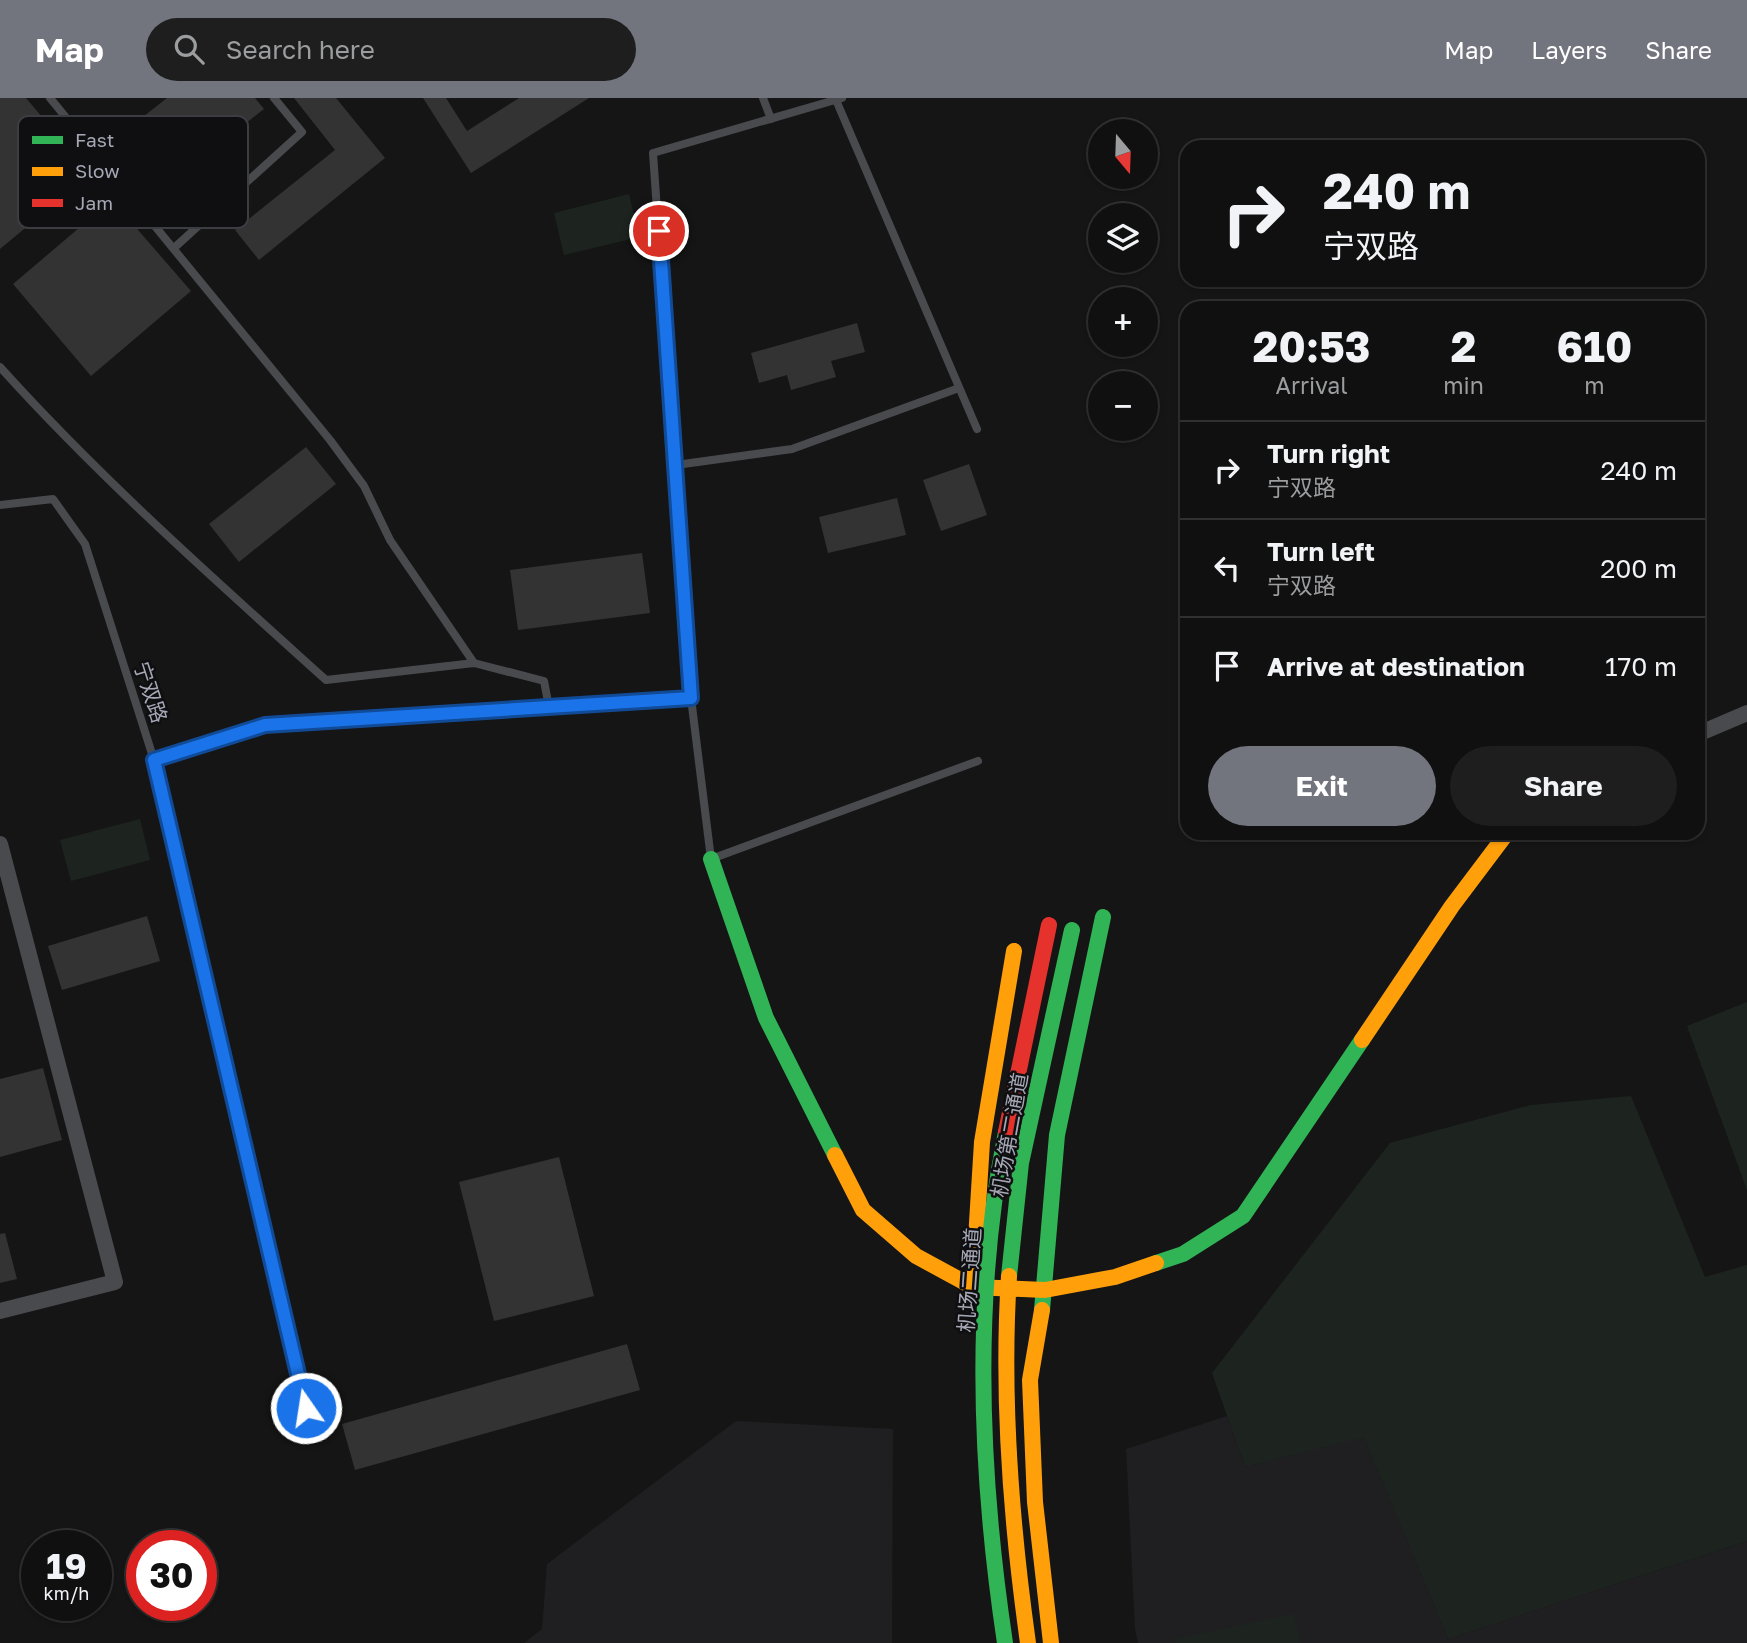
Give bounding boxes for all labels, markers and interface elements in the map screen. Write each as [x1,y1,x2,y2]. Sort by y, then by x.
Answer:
search box [146,18,636,81]
text: Map [35,30,104,69]
icon: search [170,30,208,68]
text: Search here [226,34,375,65]
text: Map [1444,35,1493,64]
text: Layers [1531,35,1607,64]
text: Share [1645,35,1712,64]
legend [18,116,248,228]
north arrow [1088,119,1158,189]
map controls [1088,119,1158,441]
text: Fast [75,128,114,151]
text: Slow [75,159,120,182]
text: 240 m [1323,161,1471,220]
icon: right [1208,168,1299,259]
text: Jam [75,191,113,214]
pin [629,201,689,261]
button: layers [1088,203,1158,273]
icon: arrive [640,212,678,250]
text: 宁双路 [1323,227,1419,265]
button: + [1088,287,1158,357]
text: 20:53 [1253,321,1370,371]
text: 2 [1451,321,1476,371]
text: 610 [1557,321,1632,371]
button: − [1088,371,1158,441]
text: Arrival [1276,371,1348,399]
text: min [1443,371,1484,399]
text: m [1584,371,1605,399]
text: Turn right [1267,438,1390,469]
icon: right [1208,451,1246,489]
text: 240 m [1600,455,1677,486]
text: 宁双路 [1267,473,1336,501]
text: Turn left [1267,536,1375,567]
icon: left [1208,549,1246,587]
text: 200 m [1600,553,1677,584]
text: 宁双路 [1267,571,1336,599]
icon: arrive [1208,647,1246,685]
text: Arrive at destination [1267,651,1525,682]
text: 170 m [1605,651,1677,682]
street label: 宁双路 [129,658,173,726]
button: Exit [1208,746,1436,826]
button: Share [1450,746,1677,826]
street label: 机场第二通道 [985,1071,1033,1199]
street label: 机场二通道 [952,1227,986,1333]
position arrow [269,1371,343,1445]
speed limit sign: 30 [126,1530,217,1621]
text: 19 [46,1545,87,1587]
text: km/h [44,1582,89,1604]

